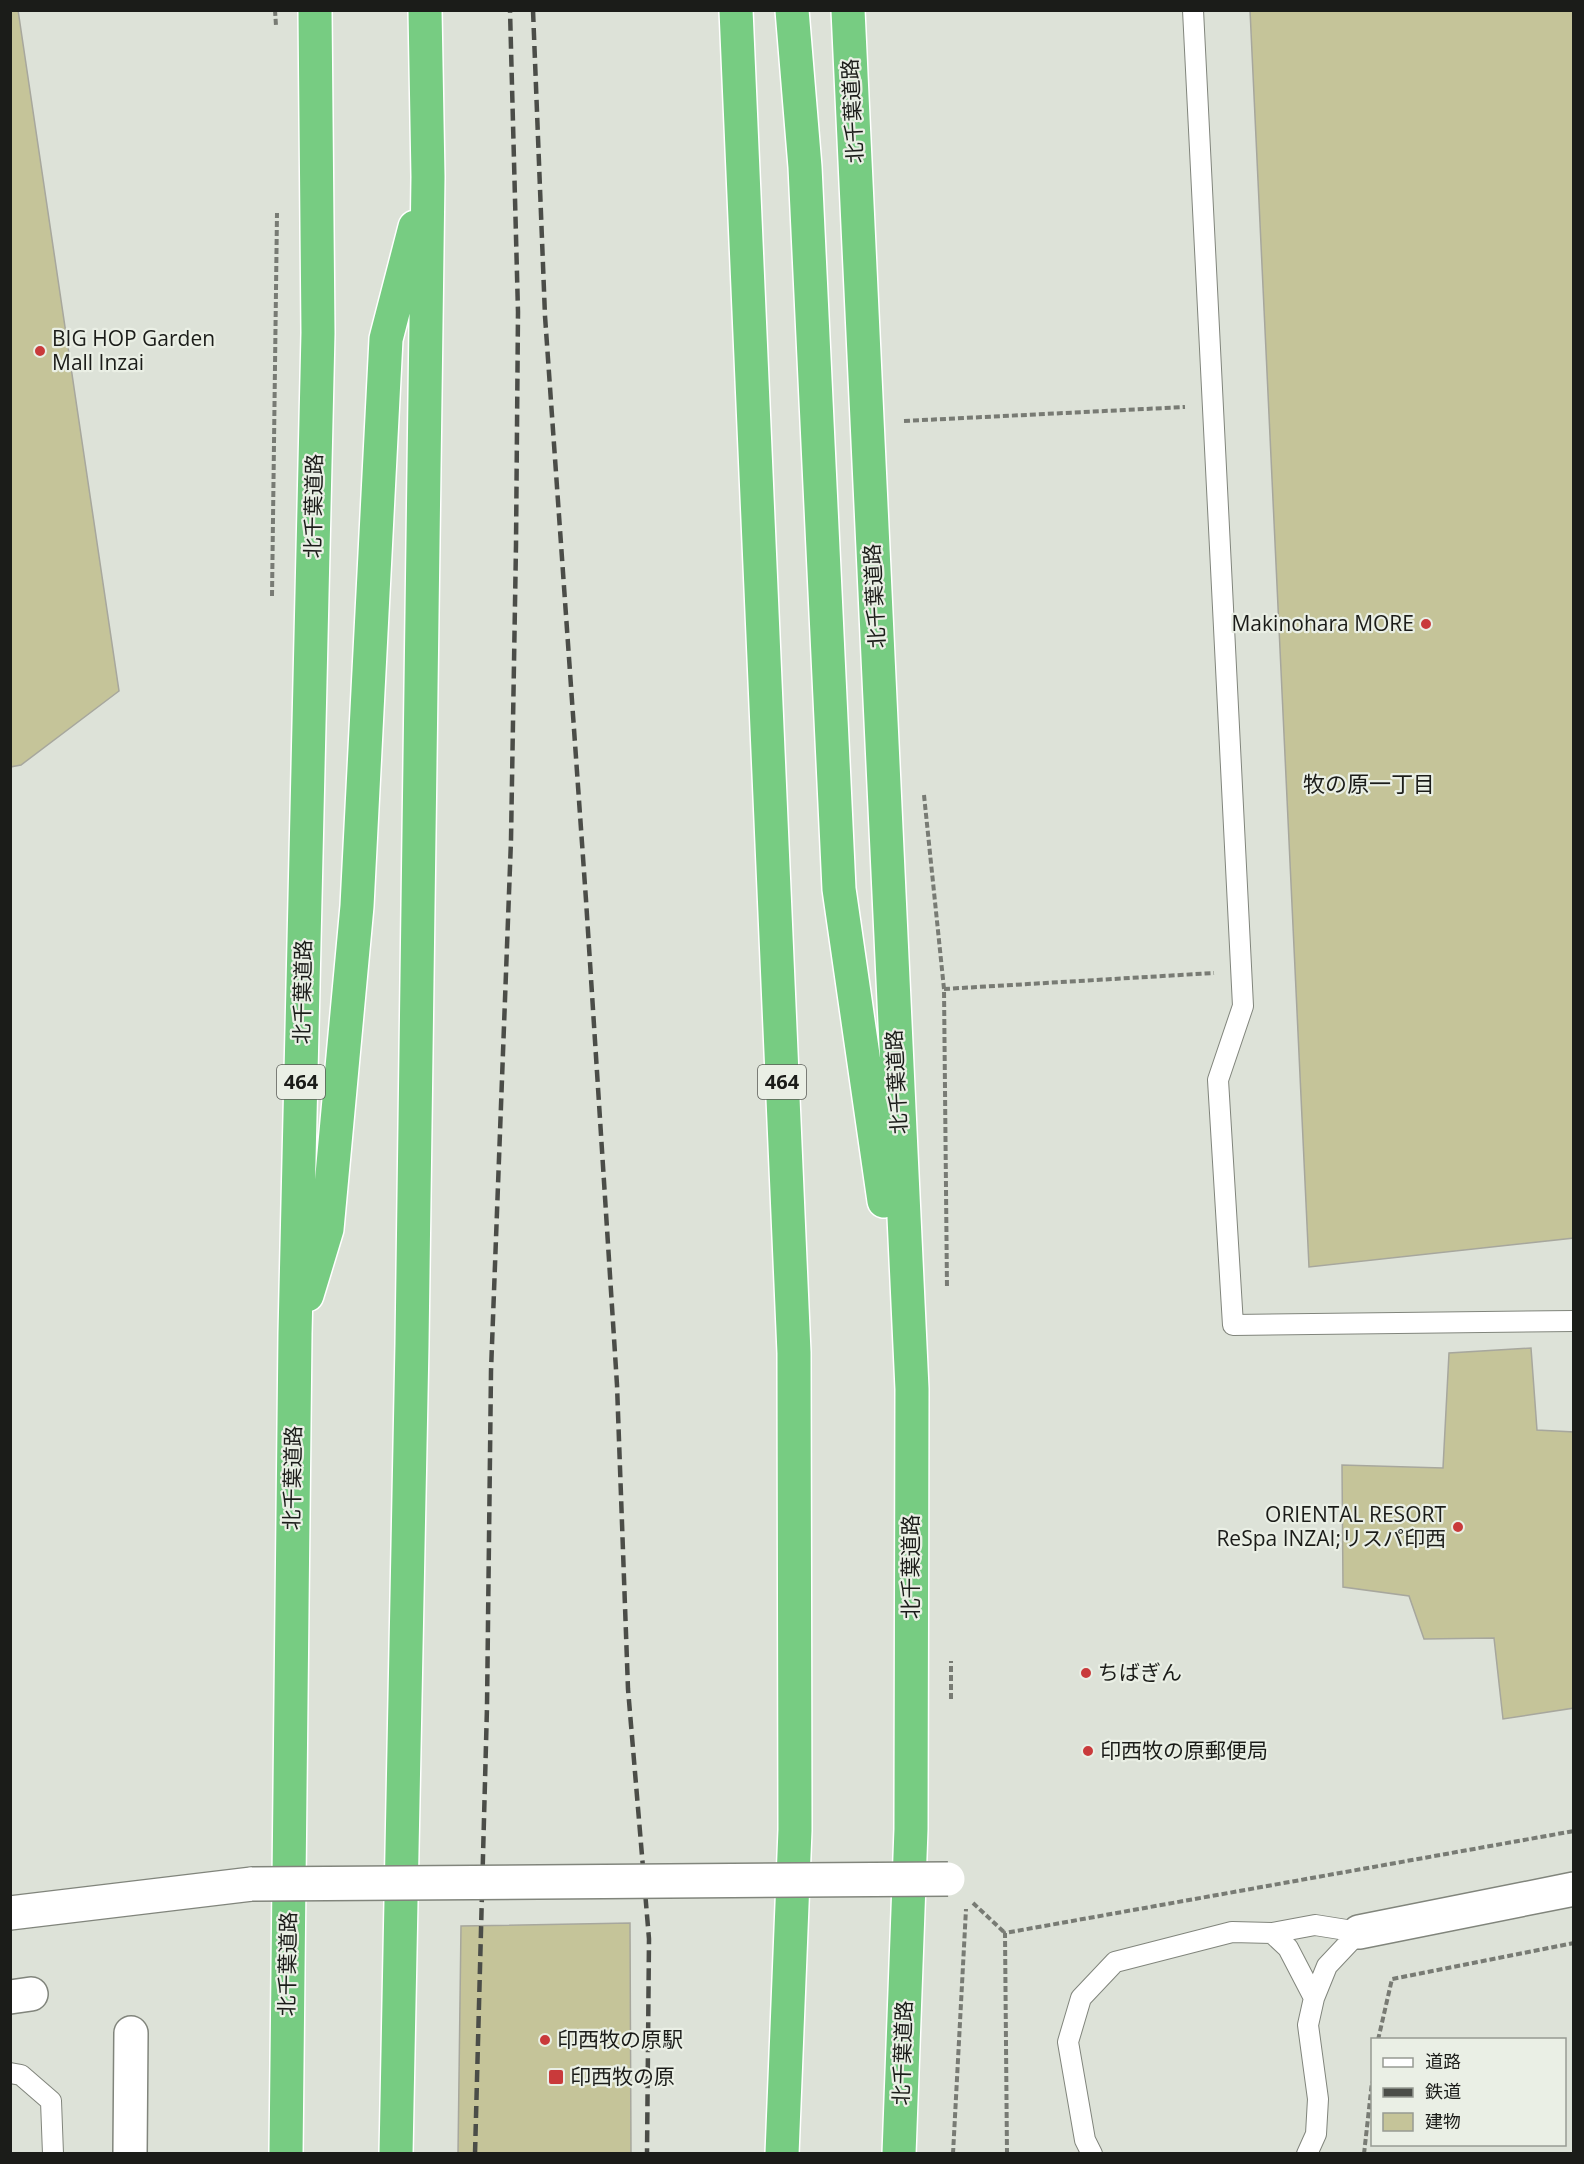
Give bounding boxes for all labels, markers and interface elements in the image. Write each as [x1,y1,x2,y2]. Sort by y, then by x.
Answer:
street label: 北千葉道路 [835,58,869,164]
place label: BIG HOP Garden Mall Inzai [52,324,215,376]
marker: BIG HOP Garden Mall Inzai [33,344,47,358]
street label: 北千葉道路 [298,453,328,559]
street label: 北千葉道路 [857,543,891,649]
place label: Makinohara MORE [1231,609,1414,637]
marker: Makinohara MORE [1419,617,1433,631]
district label: 牧の原一丁目 [1303,768,1435,798]
street label: 北千葉道路 [287,939,317,1045]
street label: 北千葉道路 [879,1029,913,1135]
road number: 464 [277,1065,325,1099]
road number: 464 [758,1065,806,1099]
street label: 北千葉道路 [277,1425,307,1531]
place label: ORIENTAL RESORT ReSpa INZAI;リスパ印西 [1216,1500,1446,1552]
street label: 北千葉道路 [896,1515,924,1620]
marker: ORIENTAL RESORT ReSpa INZAI;リスパ印西 [1451,1520,1465,1534]
place label: ちばぎん [1098,1658,1182,1686]
marker: ちばぎん [1079,1666,1093,1680]
place label: 印西牧の原郵便局 [1100,1736,1268,1764]
marker: 印西牧の原郵便局 [1081,1744,1095,1758]
street label: 北千葉道路 [272,1911,302,2017]
street label: 北千葉道路 [886,2000,918,2106]
place label: 印西牧の原駅 [557,2025,683,2053]
marker: 印西牧の原駅 [538,2033,552,2047]
legend [1371,2038,1566,2146]
text: 道路 [1425,2049,1461,2073]
place label: 印西牧の原 [570,2062,675,2090]
marker: 印西牧の原 [547,2068,565,2086]
text: 鉄道 [1425,2079,1461,2103]
text: 建物 [1425,2109,1461,2133]

